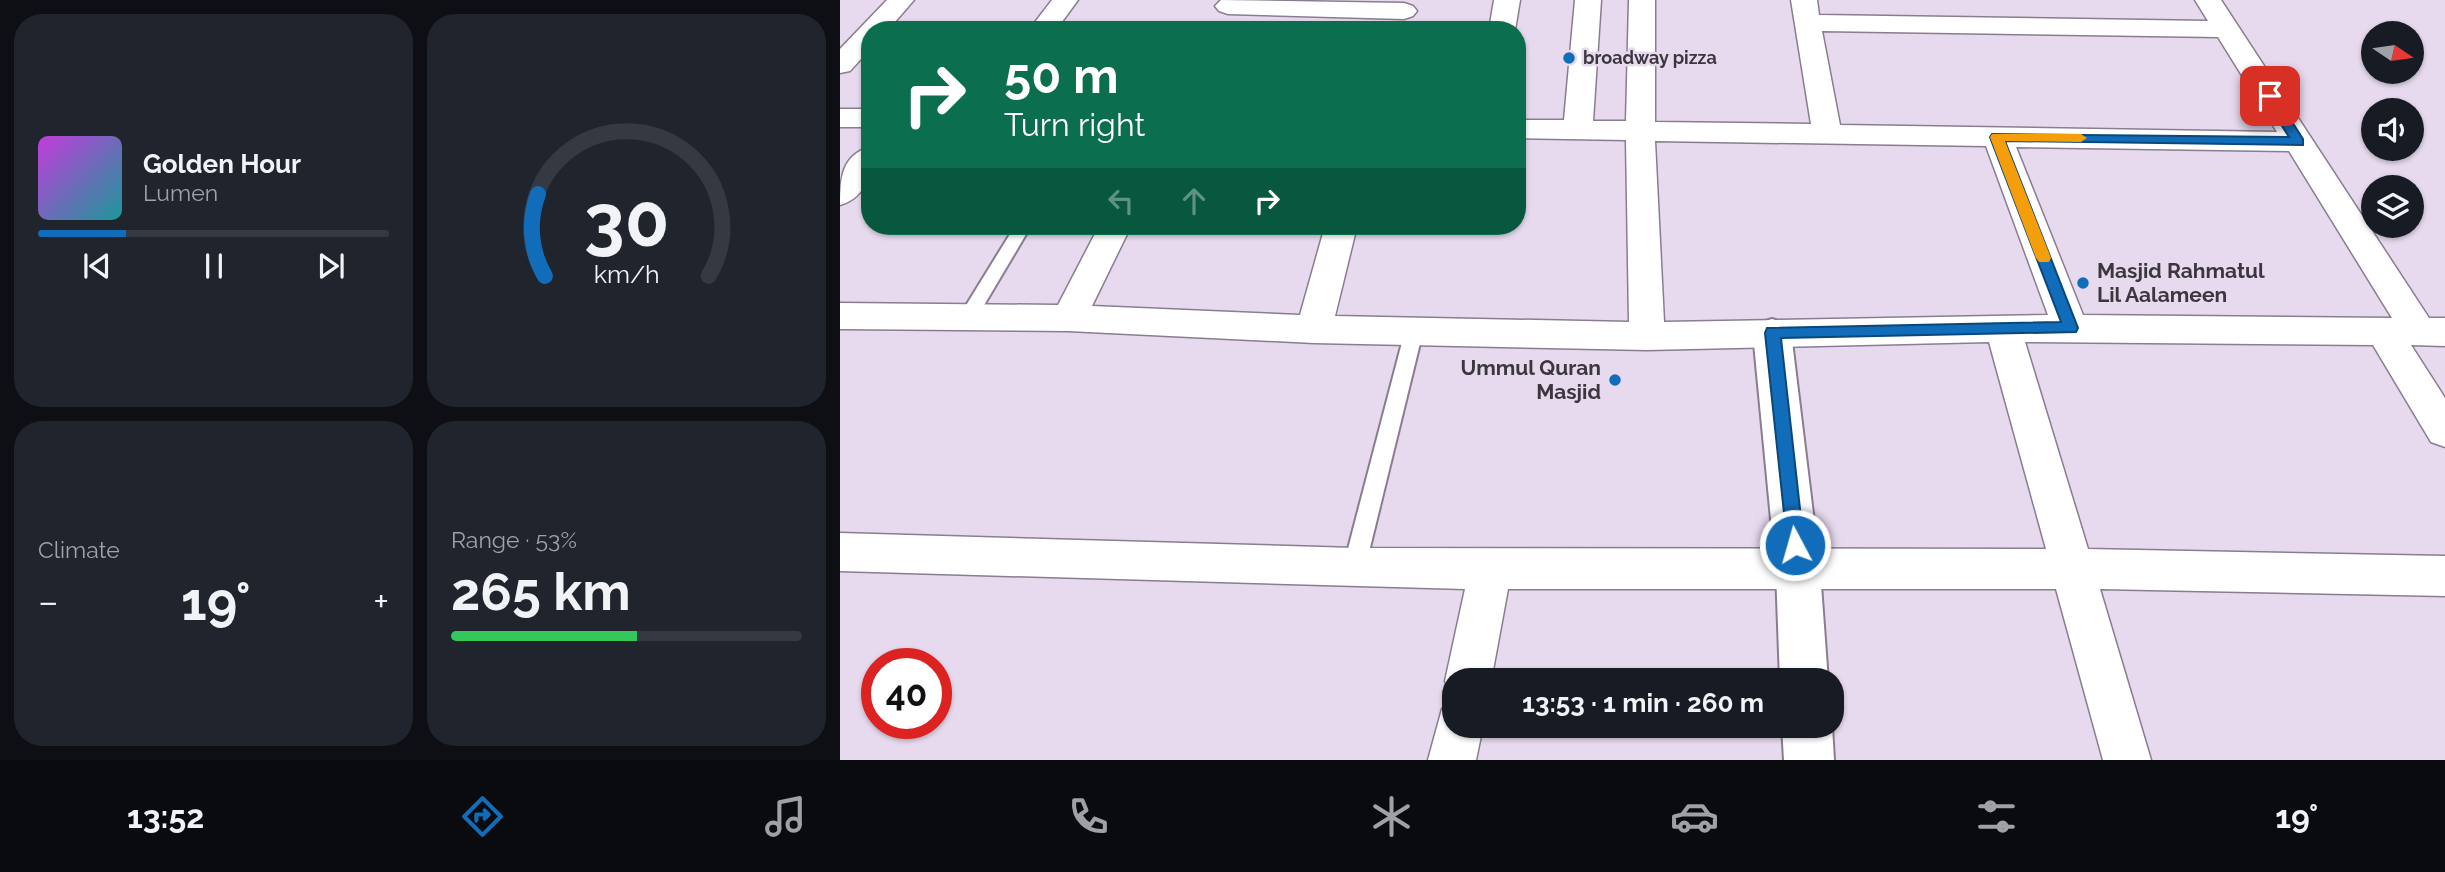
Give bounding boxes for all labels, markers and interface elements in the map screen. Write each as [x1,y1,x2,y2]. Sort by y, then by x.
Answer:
north arrow [2361,21,2424,84]
map controls [2361,21,2424,238]
text: 50 m [1004,47,1119,104]
place label: broadway pizza [1583,47,1717,68]
icon: right [889,49,980,140]
marker: broadway pizza [1561,50,1577,66]
pin [2240,66,2300,126]
icon: arrive [2251,77,2289,115]
button: sound [2361,98,2424,161]
text: Turn right [1004,106,1145,143]
text: Golden Hour [143,149,301,179]
button: layers [2361,175,2424,238]
text: Lumen [143,179,218,206]
text: 30 [584,179,669,264]
icon: left [1102,182,1140,220]
icon: ahead [1175,182,1213,220]
icon: right [1248,182,1286,220]
icon: previous [78,247,116,285]
icon: pause [195,247,233,285]
icon: next [312,247,350,285]
place label: Masjid Rahmatul Lil Aalameen [2097,258,2265,307]
text: km/h [594,259,659,289]
marker: Masjid Rahmatul Lil Aalameen [2075,275,2091,291]
place label: Ummul Quran Masjid [1461,355,1601,404]
marker: Ummul Quran Masjid [1607,372,1623,388]
position arrow [1758,508,1832,582]
text: Range · 53% [451,526,577,553]
text: Climate [38,536,120,563]
text: 265 km [451,561,631,622]
text: 19° [181,571,251,632]
text: − [38,579,58,624]
text: + [373,579,389,624]
speed limit sign: 40 [861,648,952,739]
text: 13:53 · 1 min · 260 m [1522,688,1764,718]
icon: directions [458,792,507,841]
icon: music [761,792,810,841]
icon: phone [1064,792,1113,841]
icon: climate [1367,792,1416,841]
icon: car [1670,792,1719,841]
icon: filters [1972,792,2021,841]
text: 13:52 [127,798,204,835]
text: 19° [2275,798,2318,835]

